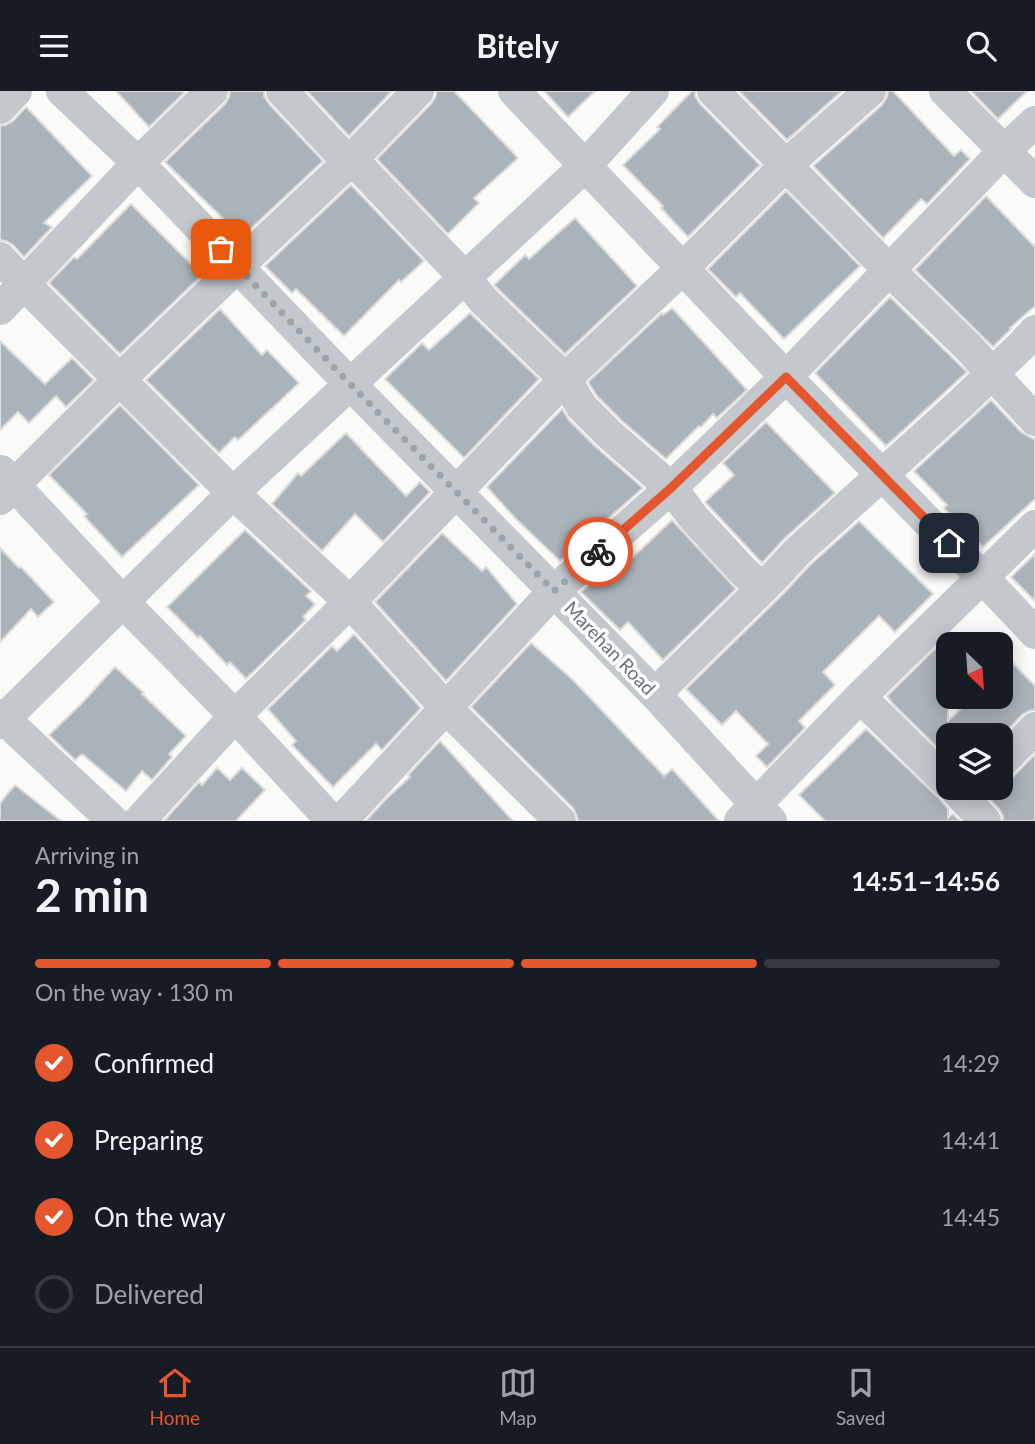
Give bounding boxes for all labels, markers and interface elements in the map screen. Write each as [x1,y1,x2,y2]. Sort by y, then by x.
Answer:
text: Bitely [476,26,559,65]
icon: menu [35,27,73,65]
icon: search [962,27,1000,65]
pin [191,219,251,279]
icon: bag [202,230,240,268]
pin [919,513,979,573]
courier [563,517,633,587]
icon: home [930,524,968,562]
icon: bike [579,533,617,571]
street label: Marehan Road [560,596,661,699]
north arrow [936,632,1013,709]
map controls [936,632,1013,800]
button: layers [936,723,1013,800]
text: Arriving in [35,841,139,869]
text: 14:51–14:56 [851,865,1000,897]
text: 2 min [35,867,149,922]
text: On the way · 130 m [35,978,234,1006]
icon: check [35,1044,73,1082]
text: Confirmed [94,1047,214,1079]
text: 14:29 [941,1049,1000,1077]
icon: check [35,1121,73,1159]
text: Preparing [94,1124,203,1156]
text: 14:41 [941,1126,1000,1154]
icon: check [35,1198,73,1236]
text: On the way [94,1201,226,1233]
text: 14:45 [941,1203,1000,1231]
text: Delivered [94,1278,204,1310]
tab: Home [149,1364,200,1429]
tab: Map [499,1364,537,1429]
tab: Saved [836,1364,886,1429]

